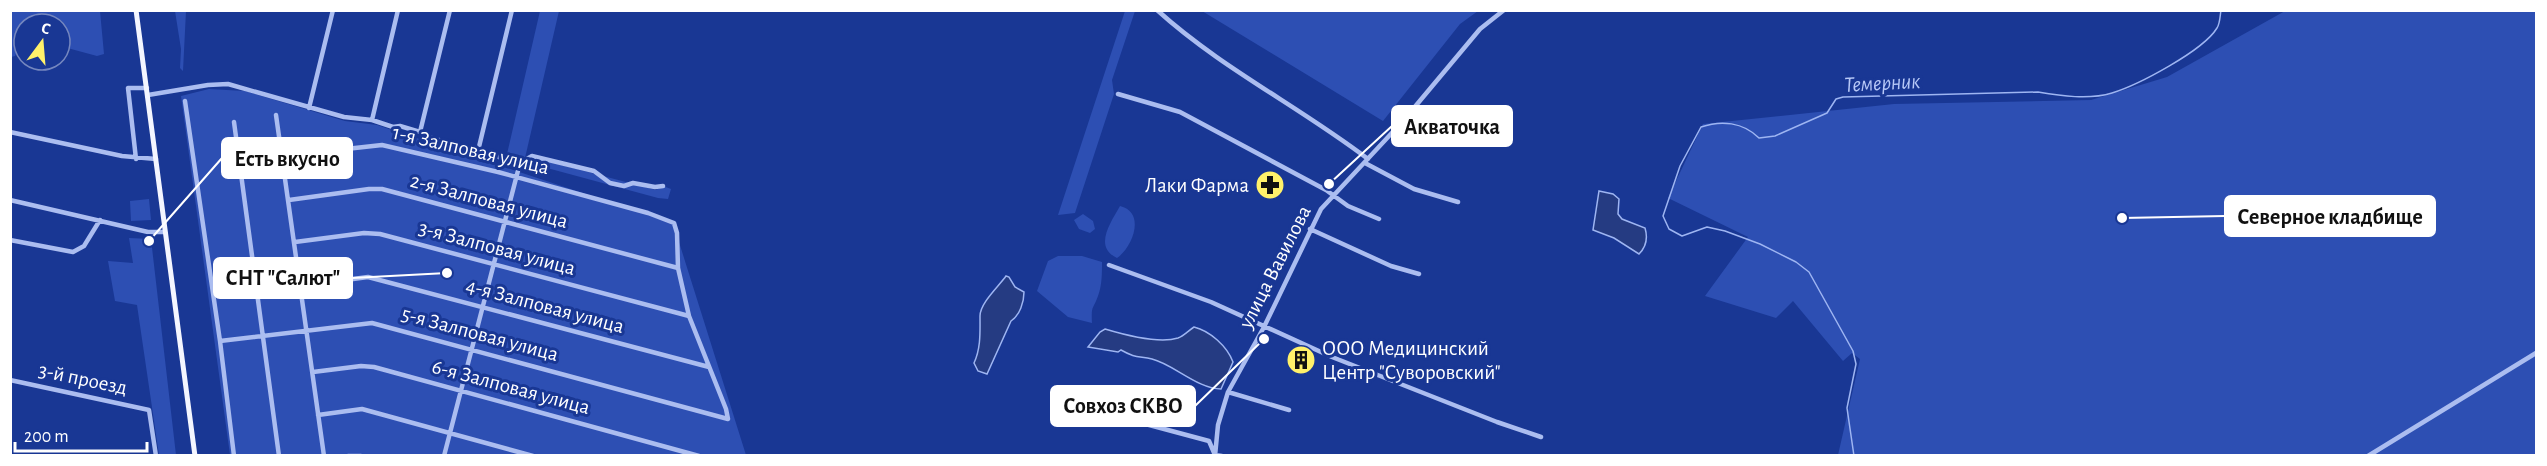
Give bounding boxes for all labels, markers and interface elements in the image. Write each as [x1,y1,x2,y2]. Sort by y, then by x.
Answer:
north arrow [12,12,72,72]
text: С [39,20,52,37]
water label: Темерник [1843,70,1922,97]
callout: Акваточка [1392,106,1512,146]
text: Акваточка [1404,116,1500,138]
street label: 1-я Залповая улица [391,122,552,178]
callout: Есть вкусно [222,138,352,178]
text: Есть вкусно [234,148,340,171]
pharmacy icon: Лаки Фарма [1254,169,1286,201]
street label: 2-я Залповая улица [408,170,570,232]
place label: Лаки Фарма [1145,175,1249,196]
callout: Северное кладбище [2225,196,2435,236]
street label: улица Вавилова [1235,202,1315,333]
text: Северное кладбище [2237,206,2423,228]
street label: 3-я Залповая улица [416,217,578,279]
callout: СНТ "Салют" [214,258,352,298]
text: СНТ "Салют" [226,267,340,289]
street label: 4-я Залповая улица [464,275,627,337]
street label: 5-я Залповая улица [399,303,561,365]
place label: ООО Медицинский Центр "Суворовский" [1322,338,1501,383]
building icon: ООО Медицинский Центр "Суворовский" [1285,344,1317,376]
street label: 6-я Залповая улица [430,356,593,418]
street label: 3-й проезд [37,359,129,399]
callout: Совхоз СКВО [1051,386,1195,426]
text: Совхоз СКВО [1063,395,1183,417]
scale bar [15,415,147,453]
text: 200 m [24,428,69,446]

